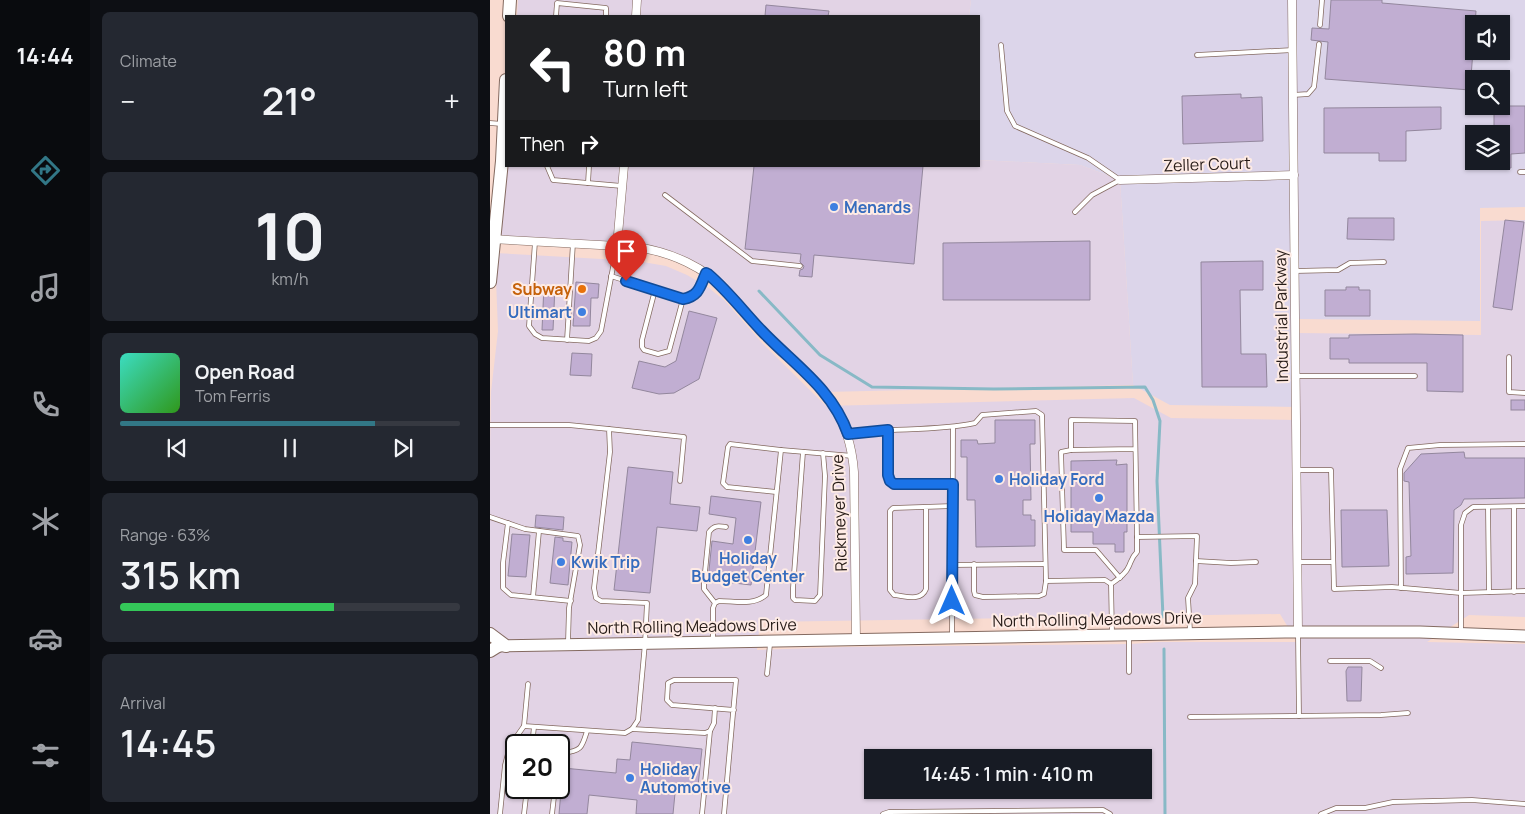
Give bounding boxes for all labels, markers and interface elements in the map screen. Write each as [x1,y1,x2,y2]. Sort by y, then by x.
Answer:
map controls [1465,15,1510,170]
button: sound [1465,15,1510,60]
text: 80 m [603,29,686,77]
icon: left [520,35,585,100]
text: 14:44 [16,41,74,71]
text: Climate [120,50,177,72]
button: search [1465,70,1510,115]
text: 21° [262,74,317,126]
text: Turn left [603,74,688,104]
text: − [120,82,135,120]
text: + [444,82,460,120]
button: layers [1465,125,1510,170]
icon: right [575,130,603,158]
text: Then [520,131,565,157]
street label: Zeller Court [1163,151,1251,177]
icon: directions [28,153,63,188]
text: 10 [254,191,326,280]
place label: Menards [844,196,911,218]
marker: Menards [828,201,840,213]
pin [605,230,647,281]
icon: arrive [612,237,640,265]
street label: Industrial Parkway [1269,249,1293,383]
text: km/h [271,268,309,290]
icon: music [28,270,63,305]
place label: Subway [512,278,572,300]
marker: Subway [576,283,588,295]
place label: Ultimart [508,301,572,323]
marker: Ultimart [576,306,588,318]
text: Open Road [195,359,295,385]
text: Tom Ferris [195,385,270,407]
icon: phone [28,387,63,422]
icon: previous [163,434,191,462]
icon: pause [276,434,304,462]
icon: next [389,434,417,462]
street label: Rickmeyer Drive [826,454,852,572]
place label: Holiday Ford [1009,468,1104,490]
marker: Holiday Ford [993,473,1005,485]
marker: Holiday Mazda [1093,492,1105,504]
icon: climate [28,504,63,539]
place label: Holiday Mazda [1043,505,1155,527]
text: Range · 63% [120,524,211,546]
marker: Holiday Budget Center [742,534,754,546]
place label: Holiday Budget Center [691,547,805,587]
text: 315 km [120,548,241,600]
place label: Kwik Trip [571,551,640,573]
marker: Kwik Trip [555,556,567,568]
position arrow [925,574,977,626]
street label: North Rolling Meadows Drive [992,606,1202,632]
street label: North Rolling Meadows Drive [587,613,797,639]
icon: car [28,621,63,656]
text: Arrival [120,692,166,714]
text: 14:45 [120,716,216,768]
speed limit sign: 20 [505,734,570,799]
icon: filters [28,738,63,773]
place label: Holiday Automotive [640,758,731,798]
text: 14:45 · 1 min · 410 m [923,761,1093,787]
marker: Holiday Automotive [624,772,636,784]

